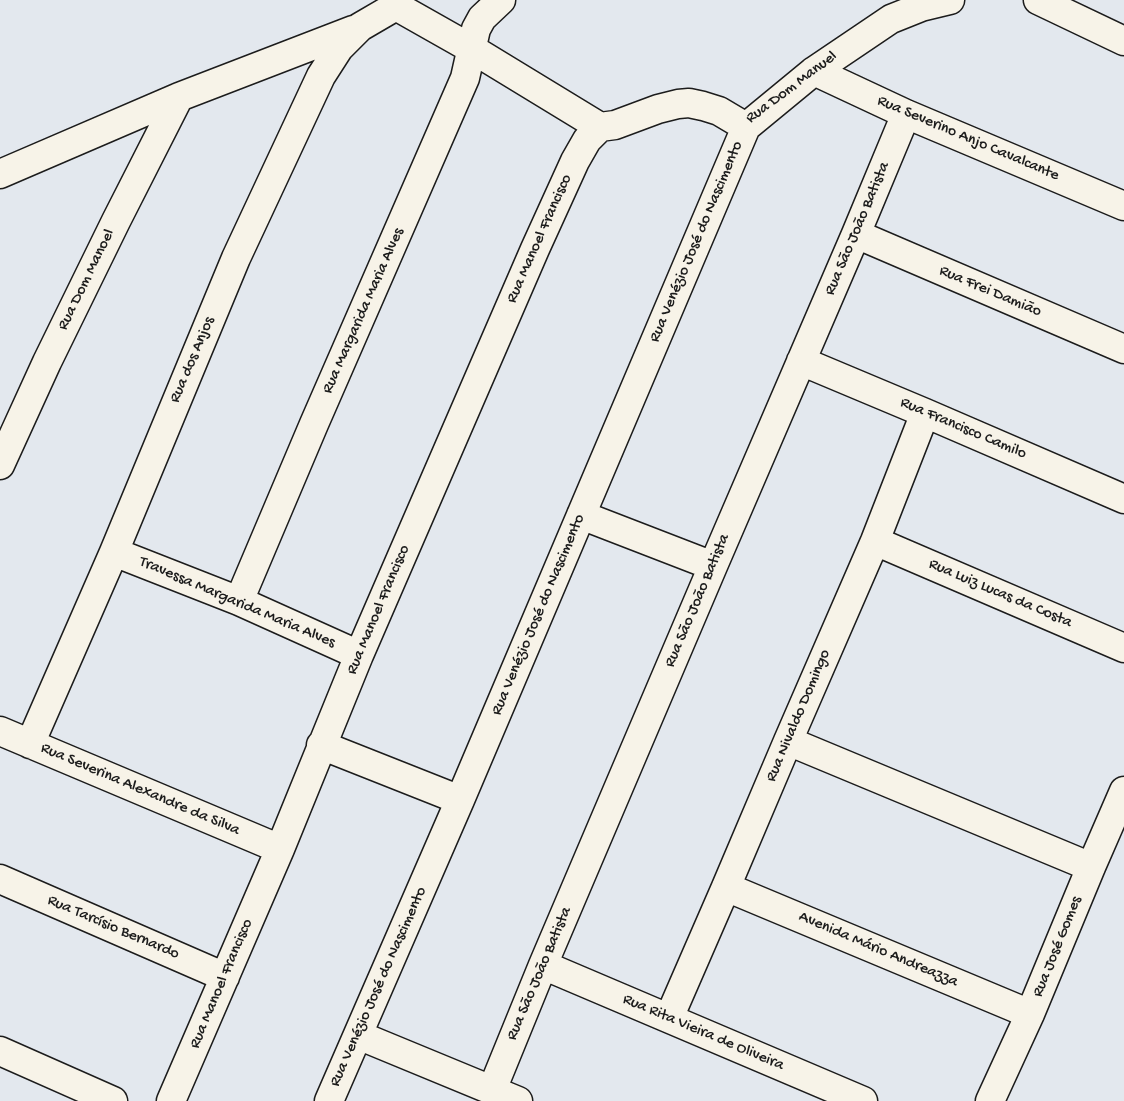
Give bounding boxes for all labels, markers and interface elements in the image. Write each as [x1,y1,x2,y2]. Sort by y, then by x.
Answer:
street label: Rua Dom Manuel [743,47,841,129]
street label: Rua Severino Anjo Cavalcante [874,92,1062,186]
street label: Rua Venézio José do Nascimento [646,139,748,345]
street label: Rua São João Batista [821,159,895,299]
street label: Rua Manoel Francisco [503,172,577,306]
street label: Rua Margarida Maria Alves [319,225,409,397]
street label: Rua Dom Manoel [54,226,120,334]
street label: Rua Frei Damião [936,262,1044,322]
street label: Rua dos Anjos [166,314,220,406]
street label: Rua Francisco Camilo [897,394,1029,464]
street label: Rua Venézio José do Nascimento [488,512,590,718]
street label: Rua São João Batista [661,531,735,671]
street label: Rua Manoel Francisco [343,542,415,678]
street label: Travessa Margarida Maria Alves [136,553,338,653]
street label: Rua Luiz Lucas da Costa [925,555,1075,633]
street label: Rua Nivaldo Domingo [762,647,836,785]
street label: Rua Severina Alexandre da Silva [37,739,243,841]
street label: Rua Venézio José do Nascimento [326,884,432,1090]
street label: Rua Tarcísio Bernardo [44,892,182,964]
street label: Rua José Gomes [1029,894,1087,1000]
street label: Rua São João Batista [503,904,577,1044]
street label: Avenida Mário Andreazza [795,908,961,992]
street label: Rua Manoel Francisco [186,916,258,1052]
street label: Rua Rita Vieira de Oliveira [619,990,787,1076]

